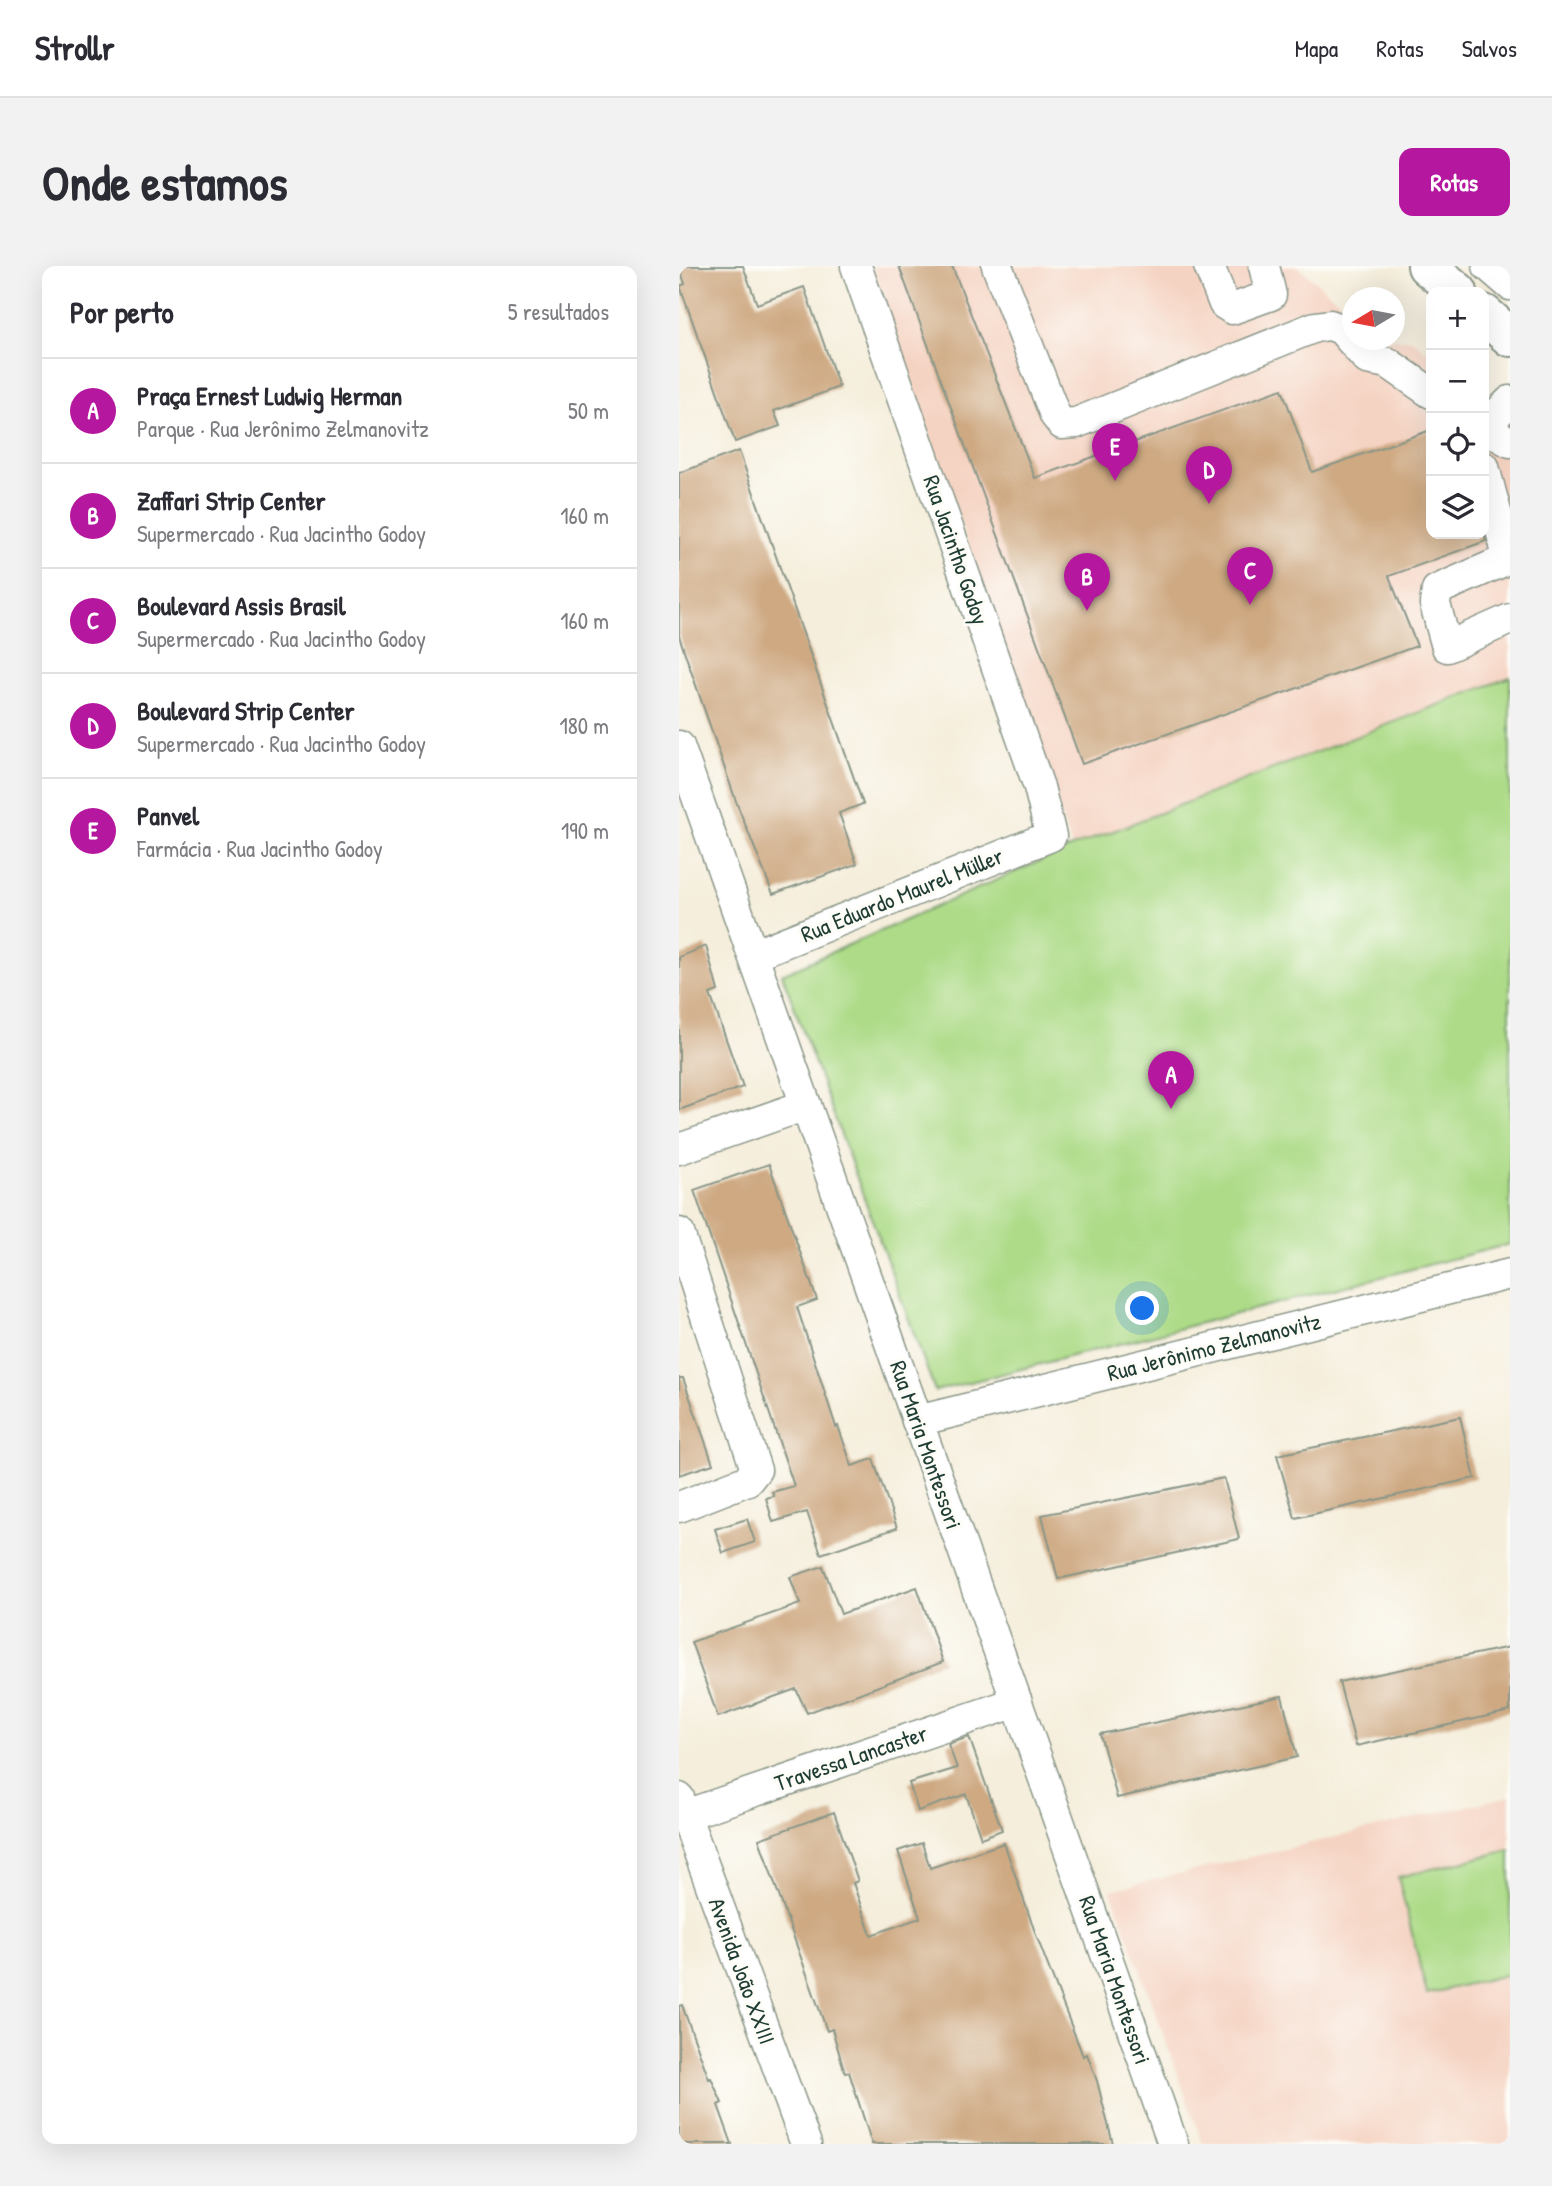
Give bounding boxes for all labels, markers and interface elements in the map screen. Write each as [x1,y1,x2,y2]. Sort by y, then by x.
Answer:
text: Strollr [35,26,114,70]
text: Mapa [1295,32,1338,64]
text: Rotas [1376,32,1424,64]
text: Salvos [1462,32,1517,64]
button: Rotas [1399,148,1510,216]
text: Onde estamos [42,149,288,215]
north arrow [1342,287,1405,350]
map controls [1426,287,1489,539]
button: + [1426,287,1489,350]
text: Por perto [70,292,174,332]
text: 5 resultados [508,296,609,327]
button: − [1426,350,1489,413]
text: Praça Ernest Ludwig Herman [137,378,402,413]
text: A [87,395,99,426]
text: 50 m [568,395,609,426]
text: Parque · Rua Jerônimo Zelmanovitz [137,413,429,444]
button: locate [1426,413,1489,476]
pin: E [1092,423,1138,481]
pin: D [1186,446,1232,504]
street label: Rua Jacintho Godoy [916,471,997,629]
button: layers [1426,476,1489,539]
text: Zaffari Strip Center [137,483,326,518]
text: B [87,500,99,531]
text: 160 m [560,500,609,531]
text: Supermercado · Rua Jacintho Godoy [137,518,426,549]
pin: C [1227,547,1273,605]
pin: B [1064,553,1110,611]
text: Boulevard Assis Brasil [137,588,346,623]
text: C [87,605,99,636]
text: 160 m [560,605,609,636]
text: Supermercado · Rua Jacintho Godoy [137,623,426,654]
text: Boulevard Strip Center [137,693,355,728]
text: D [88,710,98,741]
text: 180 m [559,710,609,741]
text: Supermercado · Rua Jacintho Godoy [137,728,426,759]
text: Panvel [137,798,199,833]
text: E [88,815,98,846]
text: 190 m [561,815,609,846]
text: Farmácia · Rua Jacintho Godoy [137,833,383,864]
street label: Rua Eduardo Maurel Müller [796,840,1008,949]
pin: A [1148,1051,1194,1109]
your location [1125,1291,1159,1325]
street label: Rua Jerônimo Zelmanovitz [1104,1305,1324,1388]
street label: Rua Maria Montessori [883,1356,970,1533]
street label: Travessa Lancaster [770,1717,932,1798]
street label: Rua Maria Montessori [1072,1891,1159,2068]
street label: Avenida João XXIII [702,1893,783,2048]

